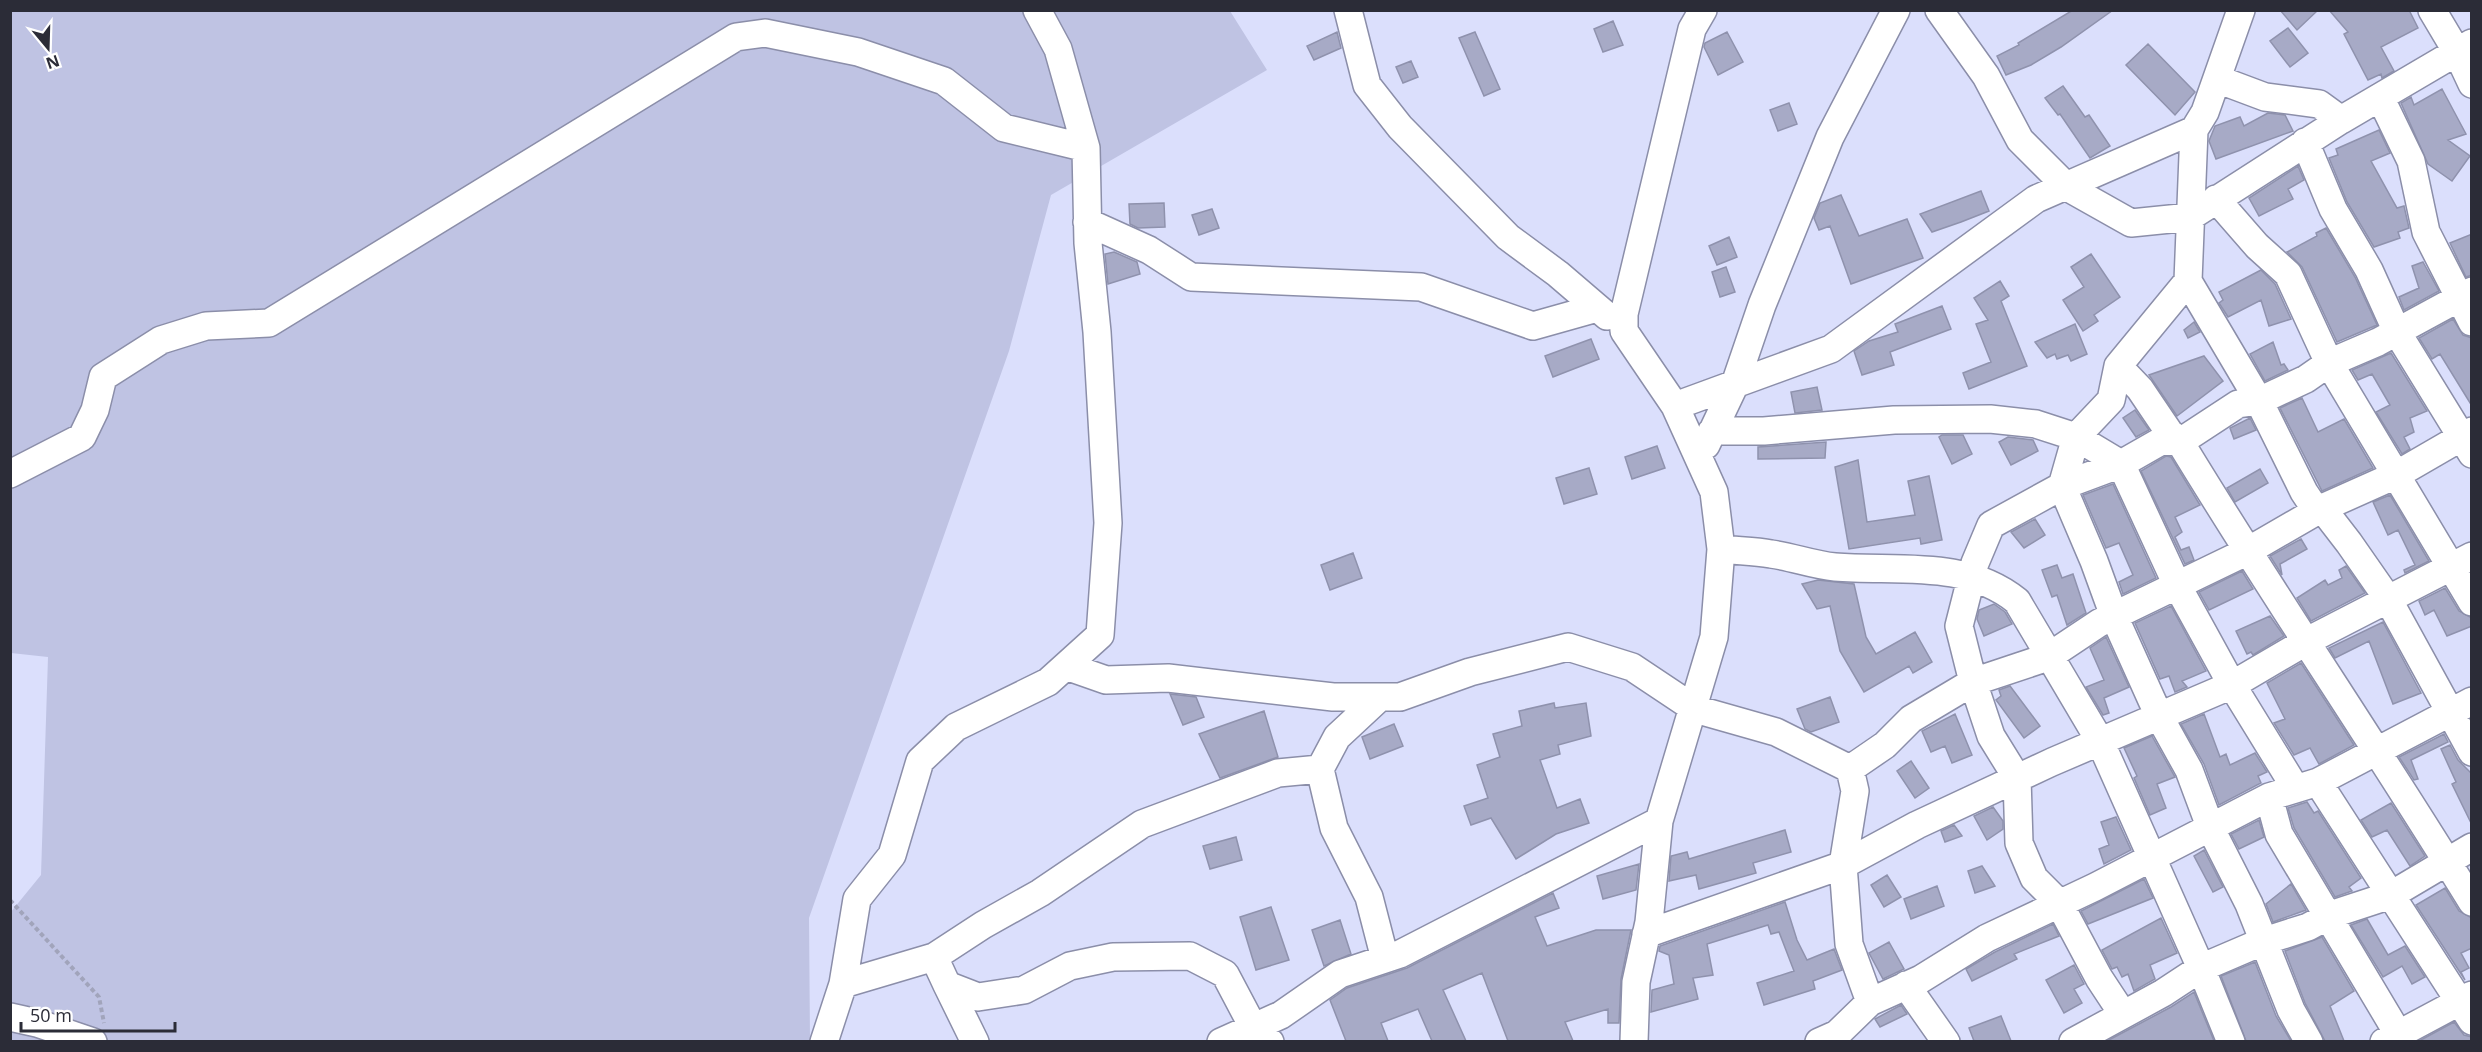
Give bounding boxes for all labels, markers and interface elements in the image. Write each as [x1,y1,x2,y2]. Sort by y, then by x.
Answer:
north arrow [18,18,78,78]
text: N [43,50,63,75]
scale bar [21,995,176,1033]
text: 50 m [30,1003,72,1027]

